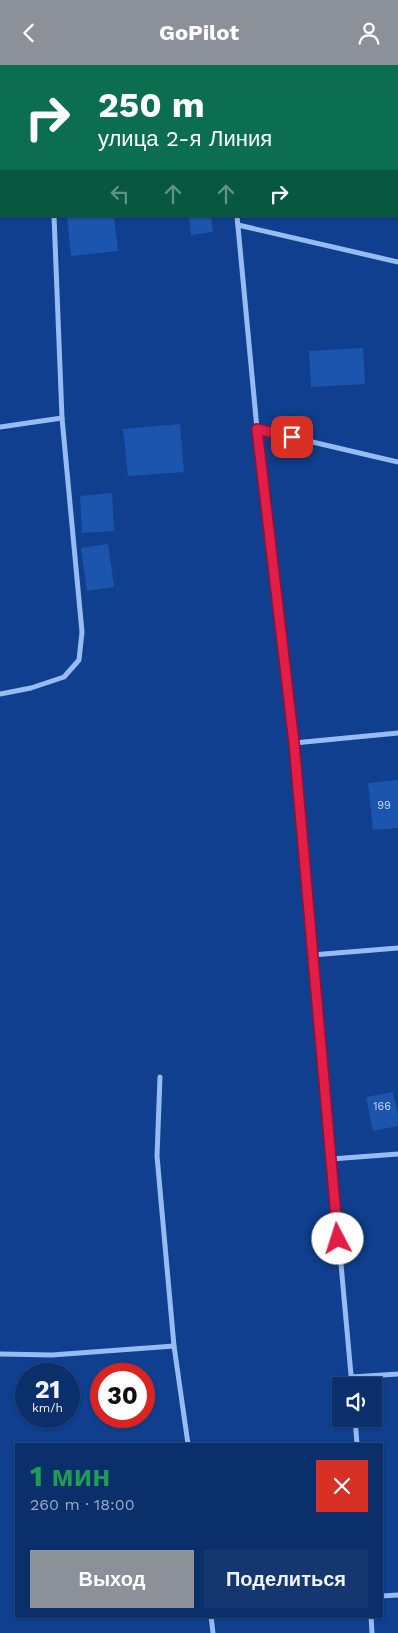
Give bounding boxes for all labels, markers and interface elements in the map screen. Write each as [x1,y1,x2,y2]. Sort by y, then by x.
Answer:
icon: back [15,19,43,47]
icon: person [355,19,383,47]
text: GoPilot [159,20,239,45]
text: 250 m [98,84,205,126]
icon: right [15,85,80,150]
text: улица 2-я Линия [98,126,272,151]
icon: left [106,180,134,208]
icon: ahead [159,180,187,208]
icon: ahead [212,180,240,208]
icon: right [265,180,293,208]
pin [271,416,313,458]
icon: arrive [278,423,306,451]
house number: 99 [377,799,391,812]
house number: 166 [373,1100,391,1113]
position arrow [311,1212,363,1264]
speed limit sign: 30 [90,1363,155,1428]
text: 21 [35,1375,60,1404]
map controls [332,1377,382,1427]
button: sound [332,1377,382,1427]
text: km/h [32,1401,63,1415]
text: 1 мин [30,1458,110,1493]
button: close [316,1460,368,1512]
text: 260 m · 18:00 [30,1495,135,1514]
button: Выход [30,1550,194,1608]
button: Поделиться [204,1550,368,1608]

